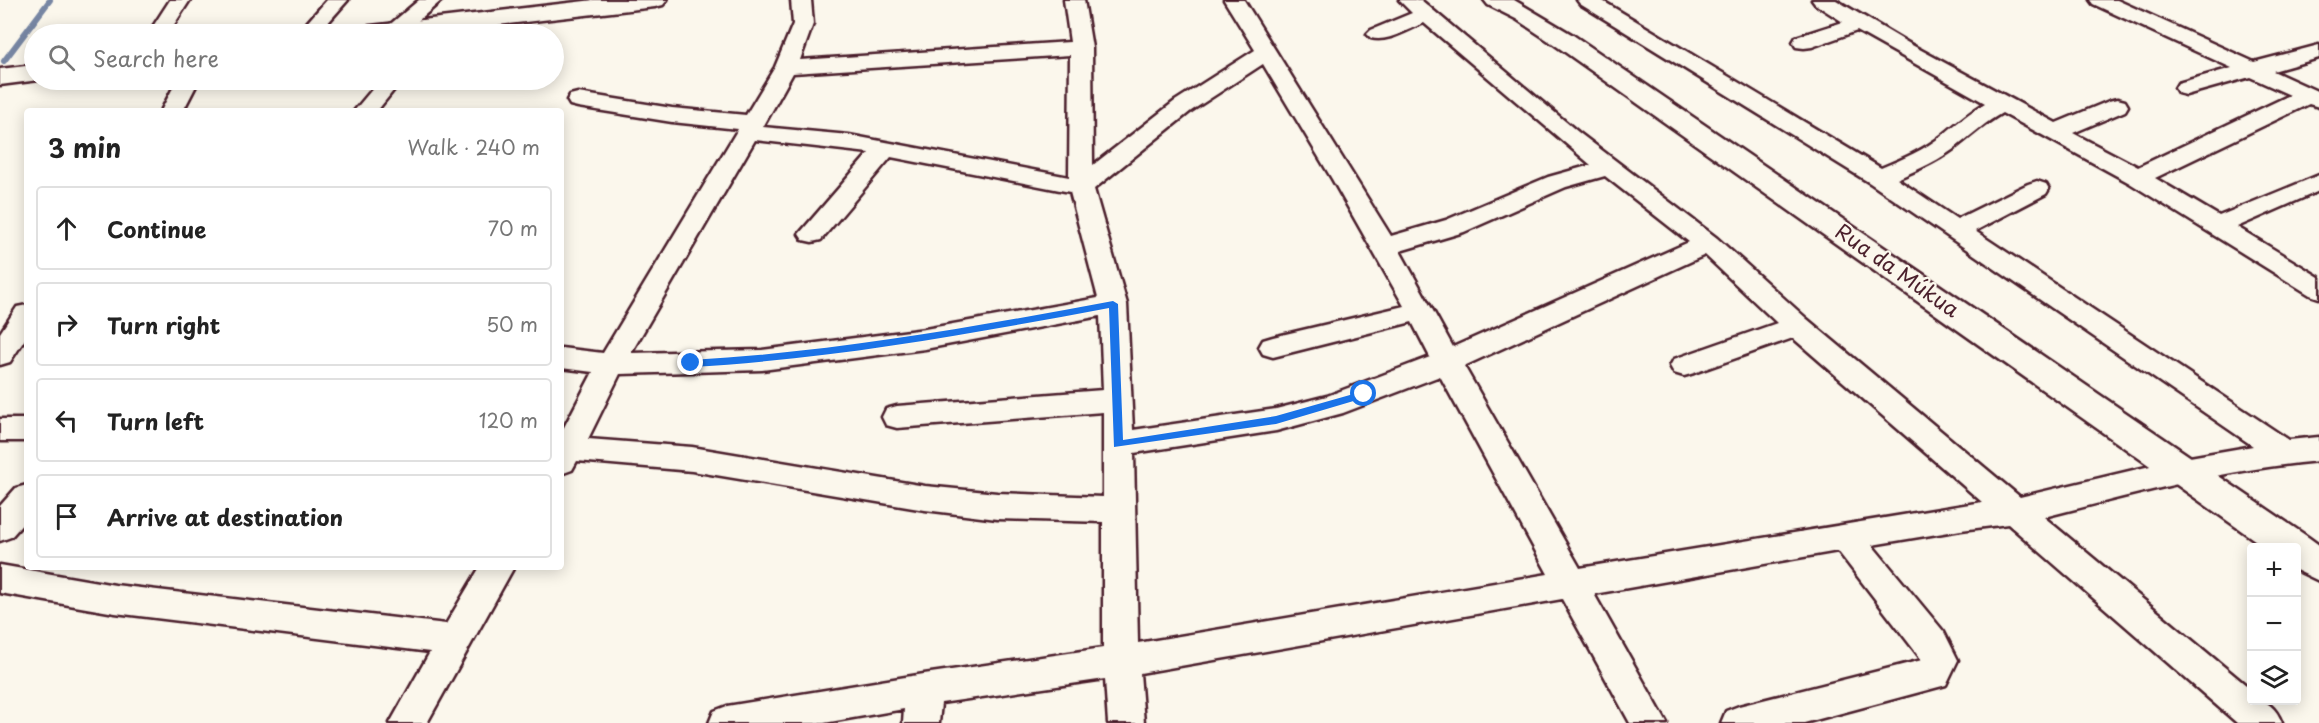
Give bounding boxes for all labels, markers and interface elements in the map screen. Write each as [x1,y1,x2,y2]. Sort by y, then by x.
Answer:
search box [24,24,564,90]
icon: search [45,41,78,74]
text: Search here [93,41,219,74]
text: 3 min [48,128,121,167]
text: Walk · 240 m [407,132,540,162]
icon: ahead [50,212,83,245]
text: Continue [107,212,206,245]
text: 70 m [488,213,538,243]
street label: Rua da Múkua [1829,215,1967,324]
icon: right [50,308,83,341]
text: Turn right [107,308,220,341]
text: 50 m [486,309,538,339]
route end [677,349,703,375]
route start [1350,380,1376,406]
icon: left [50,404,83,437]
text: Turn left [107,404,204,437]
text: 120 m [479,405,538,435]
icon: arrive [50,500,83,533]
text: Arrive at destination [107,500,343,533]
map controls [2247,543,2301,705]
button: + [2247,543,2301,597]
button: − [2247,597,2301,651]
button: layers [2247,651,2301,705]

